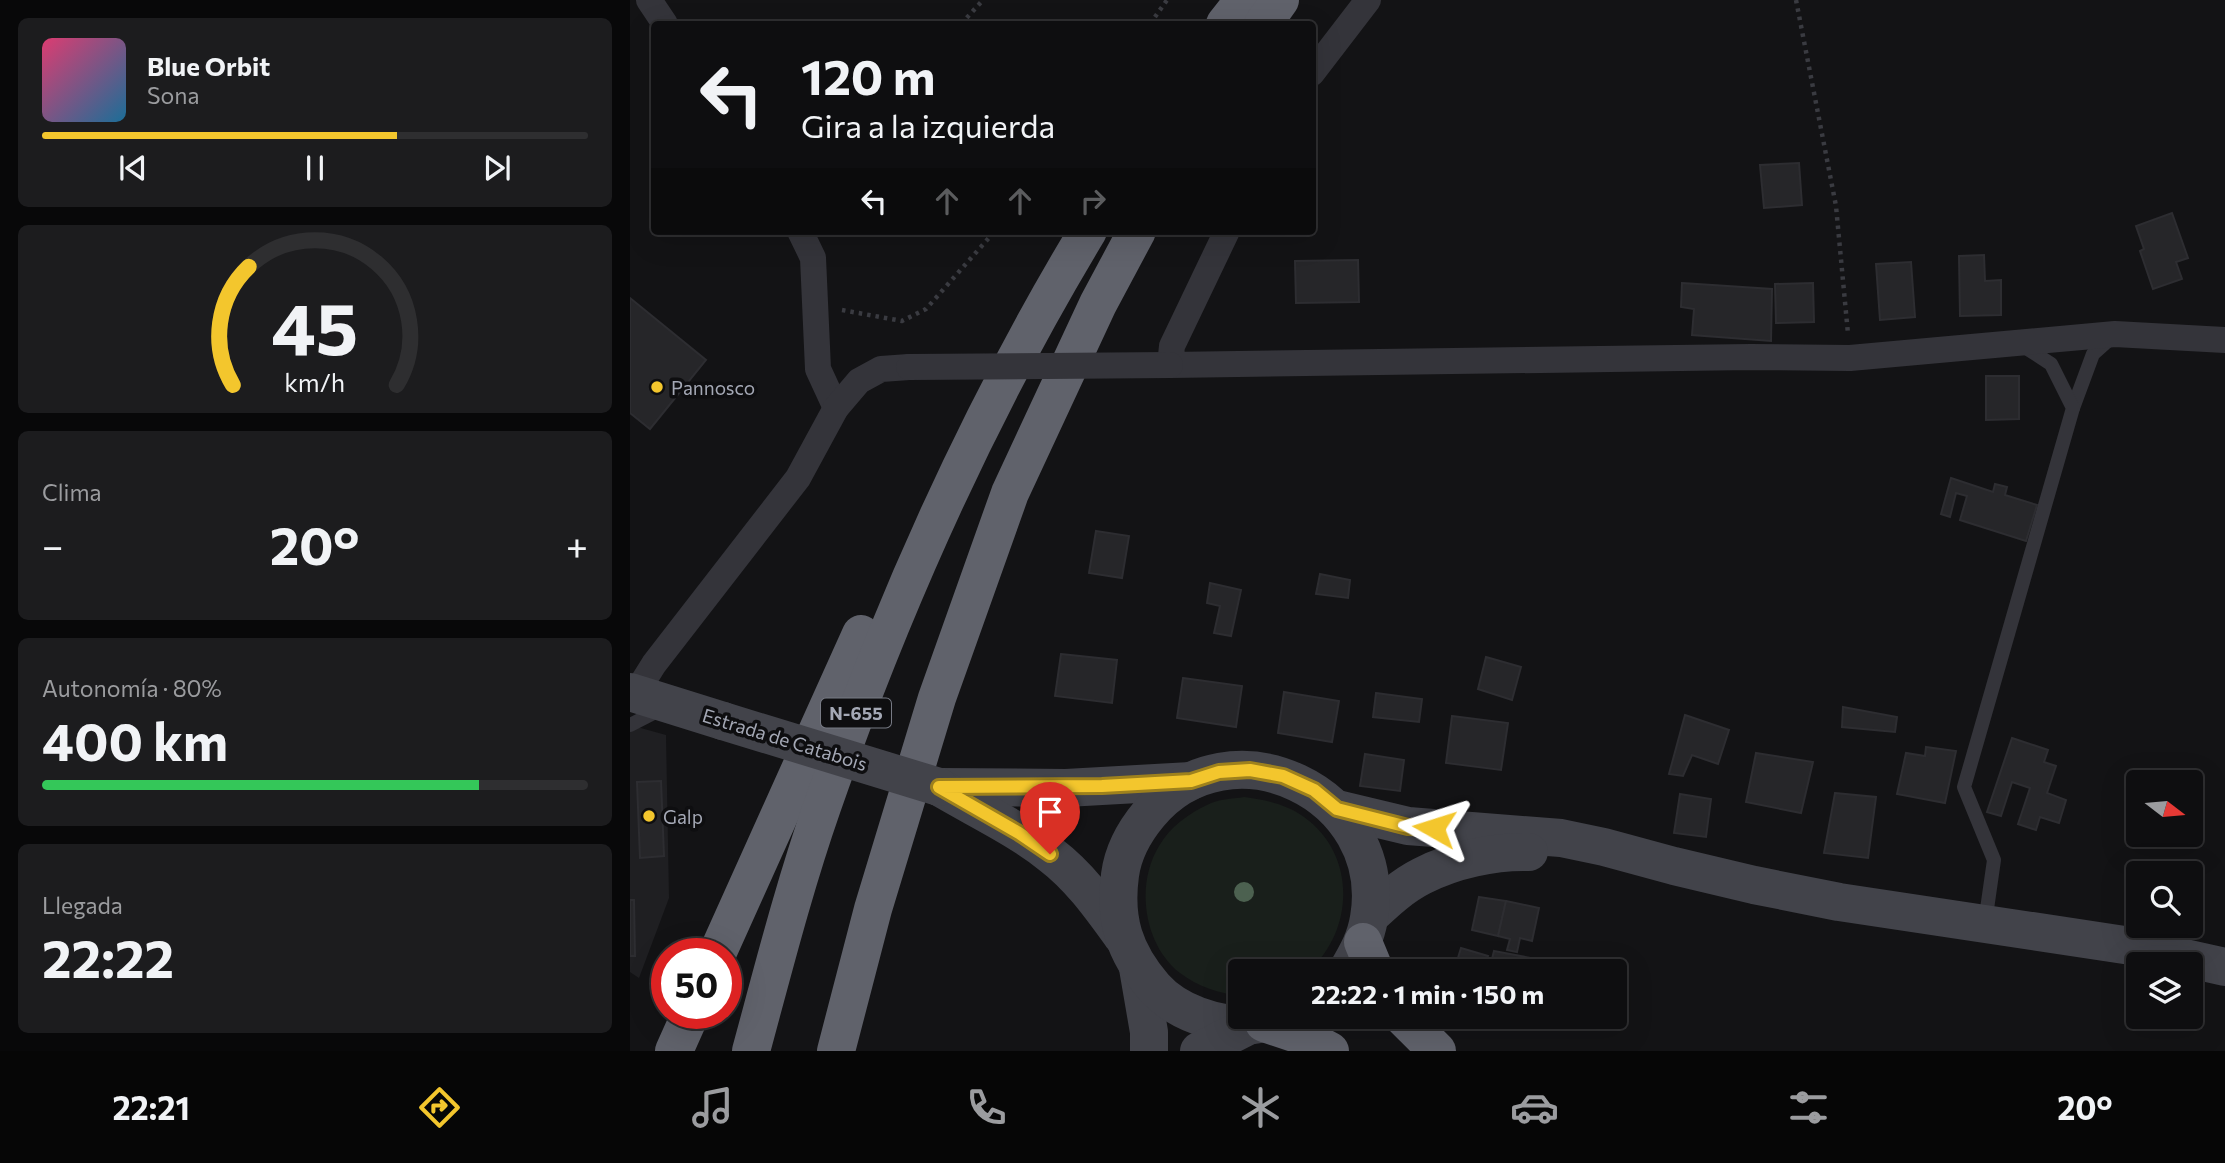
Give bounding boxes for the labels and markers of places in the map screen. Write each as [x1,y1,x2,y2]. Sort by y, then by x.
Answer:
place label: Pannosco [671,376,755,399]
marker: Pannosco [649,379,665,395]
pin [1020,782,1080,854]
place label: Galp [663,805,703,828]
marker: Galp [641,808,657,824]

